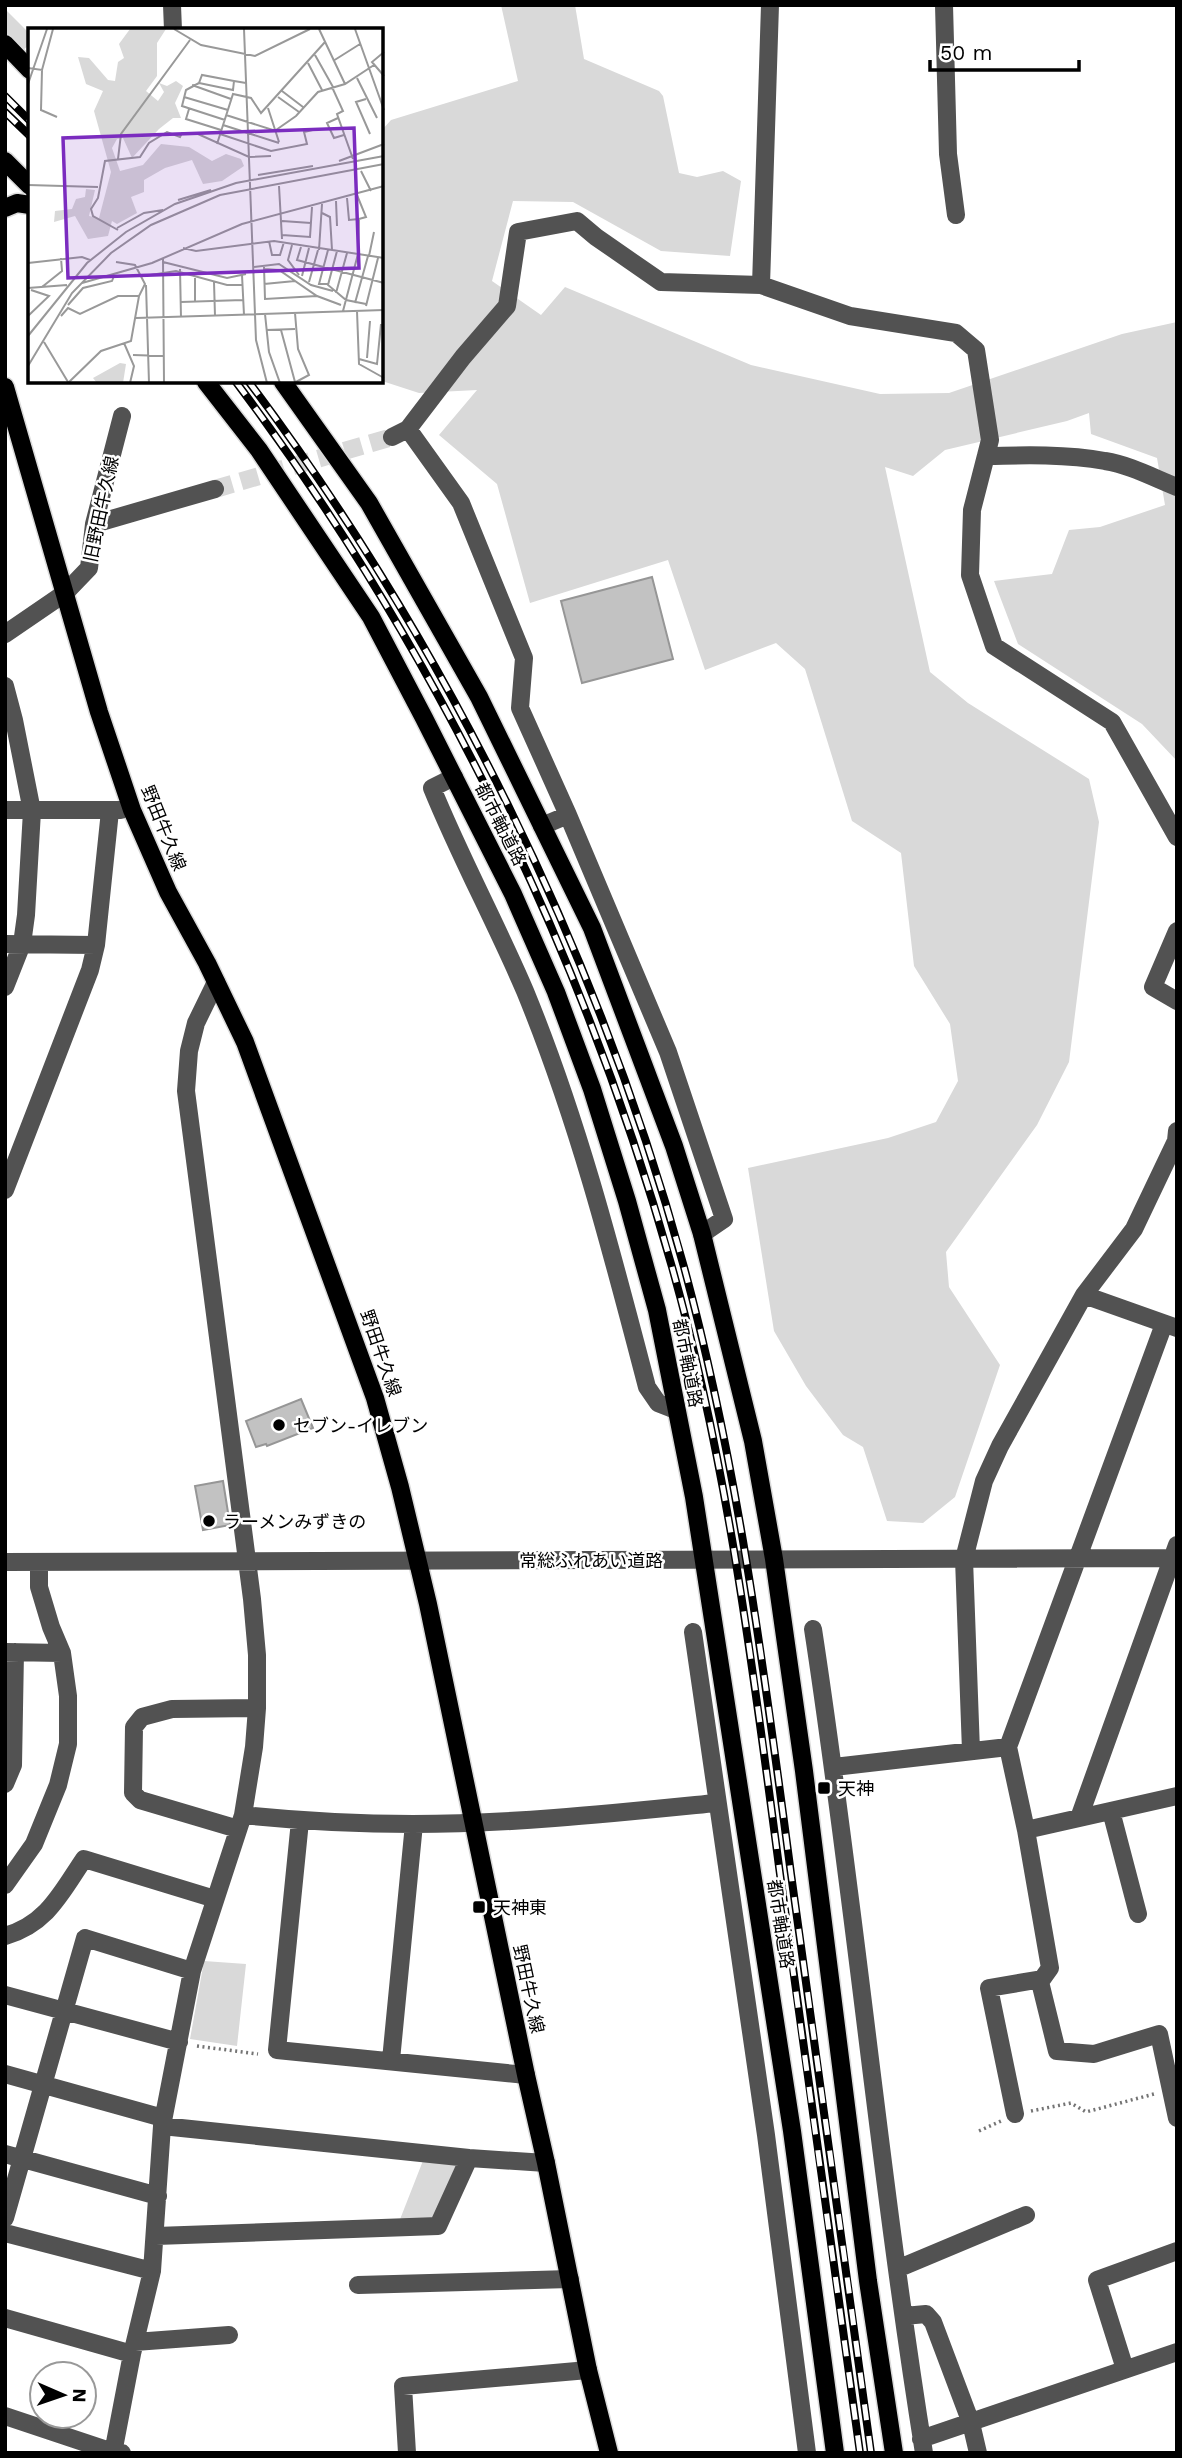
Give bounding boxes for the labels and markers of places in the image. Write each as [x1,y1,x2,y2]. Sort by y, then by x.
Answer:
place label: セブン-イレブン [293,1415,428,1436]
marker: セブン-イレブン [271,1417,287,1433]
place label: ラーメンみずきの [223,1511,366,1532]
marker: ラーメンみずきの [201,1513,217,1529]
place label: 天神 [838,1778,874,1799]
marker: 天神 [816,1780,832,1796]
place label: 天神東 [493,1897,547,1918]
marker: 天神東 [471,1899,487,1915]

